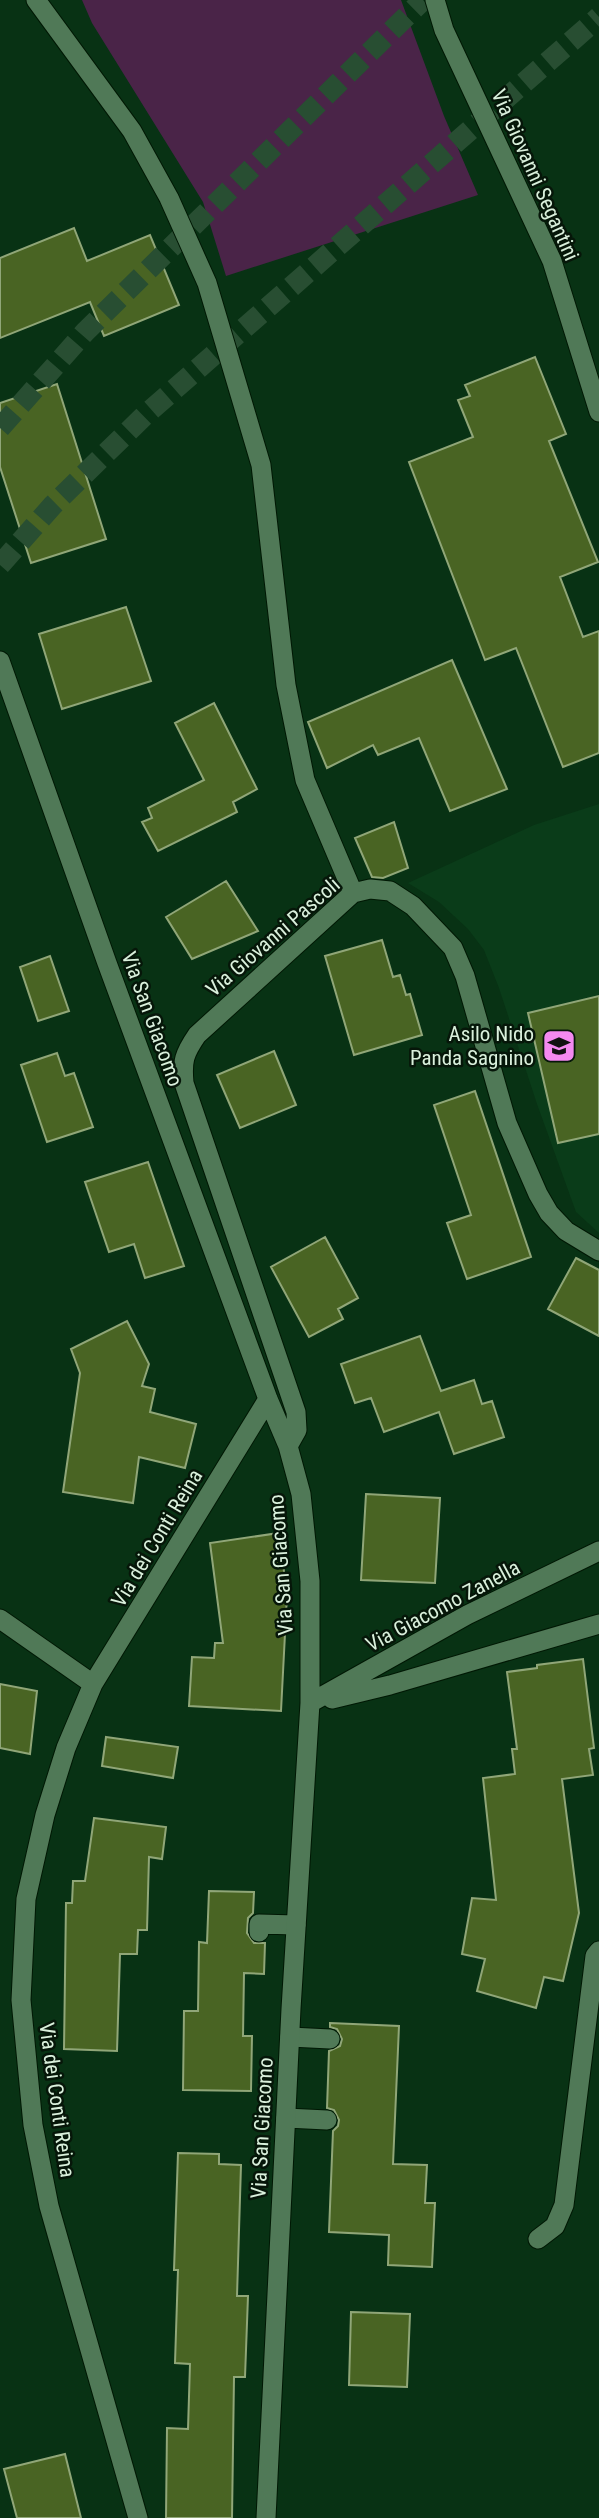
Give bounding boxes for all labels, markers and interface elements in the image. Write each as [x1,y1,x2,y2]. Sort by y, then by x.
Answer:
street label: Via Giovanni Segantini [486,85,584,265]
street label: Via Giovanni Pascoli [201,873,345,1001]
street label: Via San Giacomo [117,949,187,1089]
place label: Asilo Nido Panda Sagnino [410,1022,534,1070]
school or university icon: Asilo Nido Panda Sagnino [540,1027,578,1065]
street label: Via dei Conti Reina [107,1465,207,1611]
street label: Via San Giacomo [264,1494,298,1636]
street label: Via Giacomo Zanella [362,1555,524,1657]
street label: Via dei Conti Reina [34,2021,80,2179]
street label: Via San Giacomo [246,2057,278,2199]

